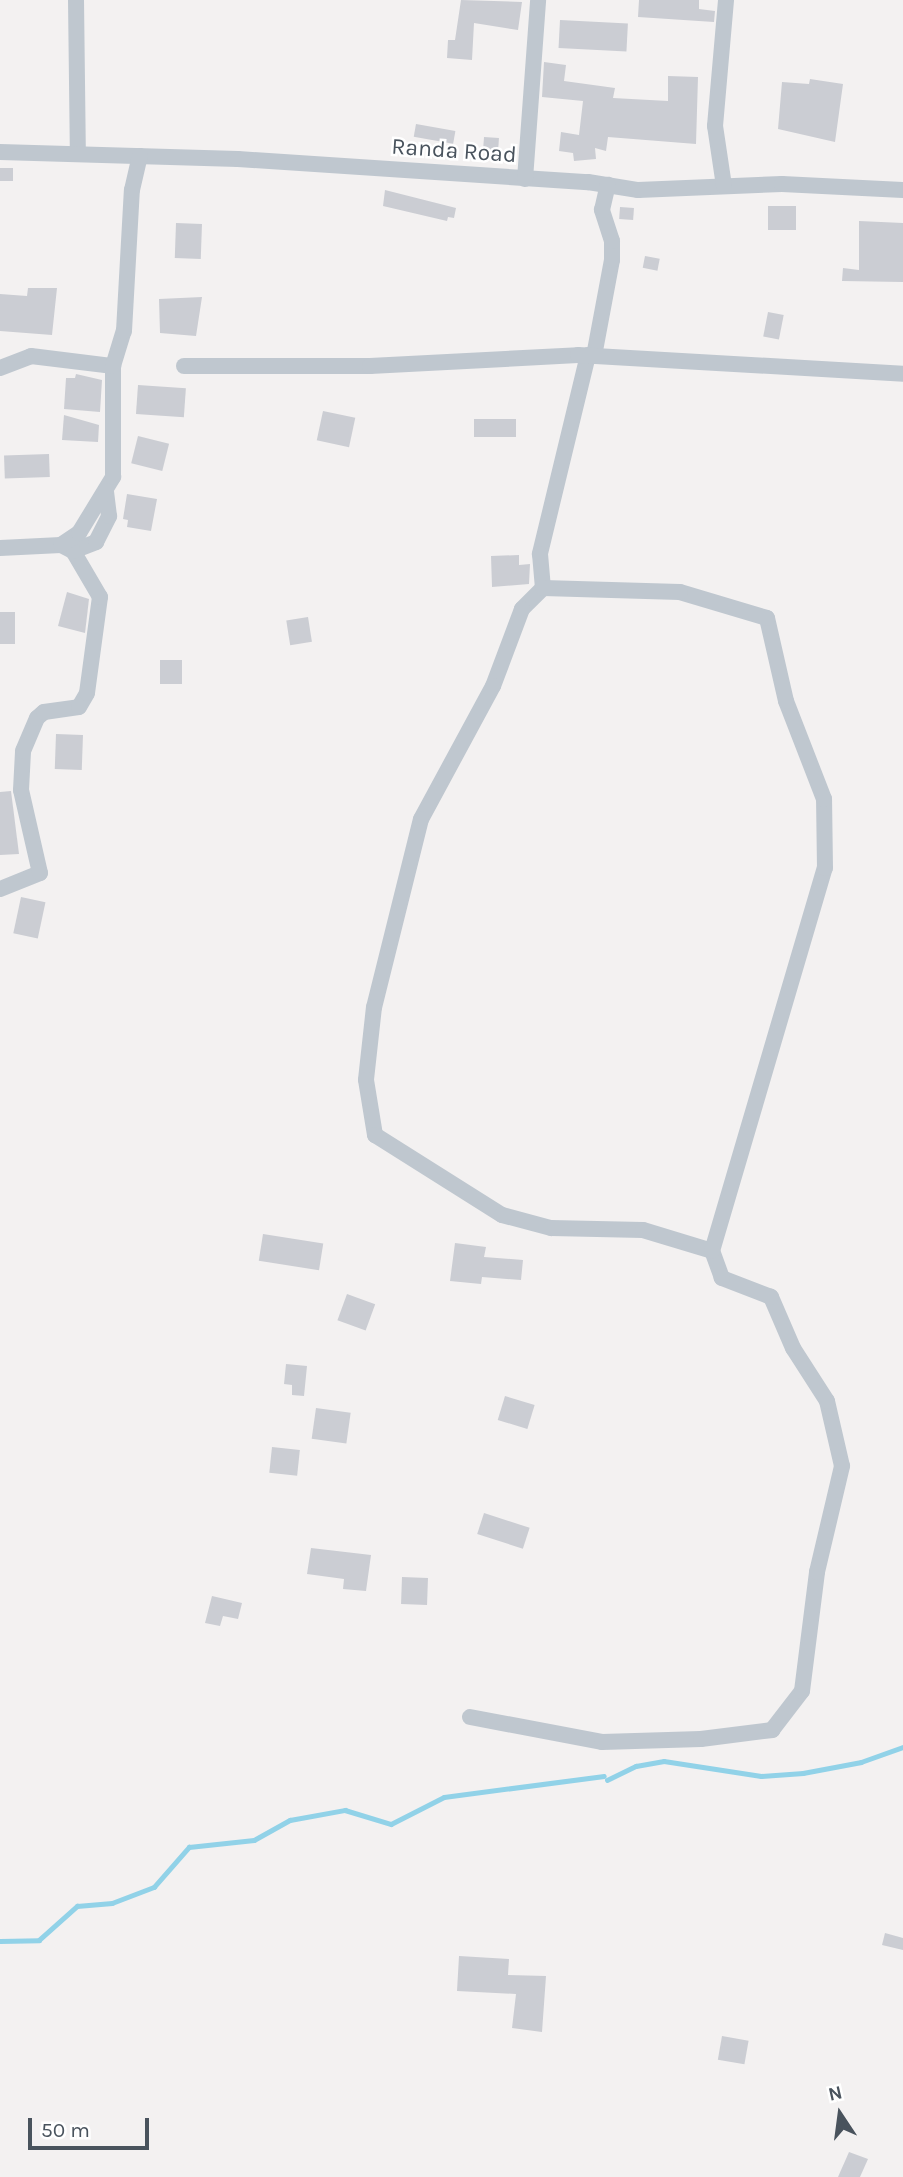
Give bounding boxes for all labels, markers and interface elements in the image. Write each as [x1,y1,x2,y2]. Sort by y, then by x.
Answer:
street label: Randa Road [391,133,517,169]
north arrow [805,2079,875,2149]
text: N [826,2081,844,2106]
scale bar [32,2104,152,2148]
text: 50 m [41,2118,90,2142]

